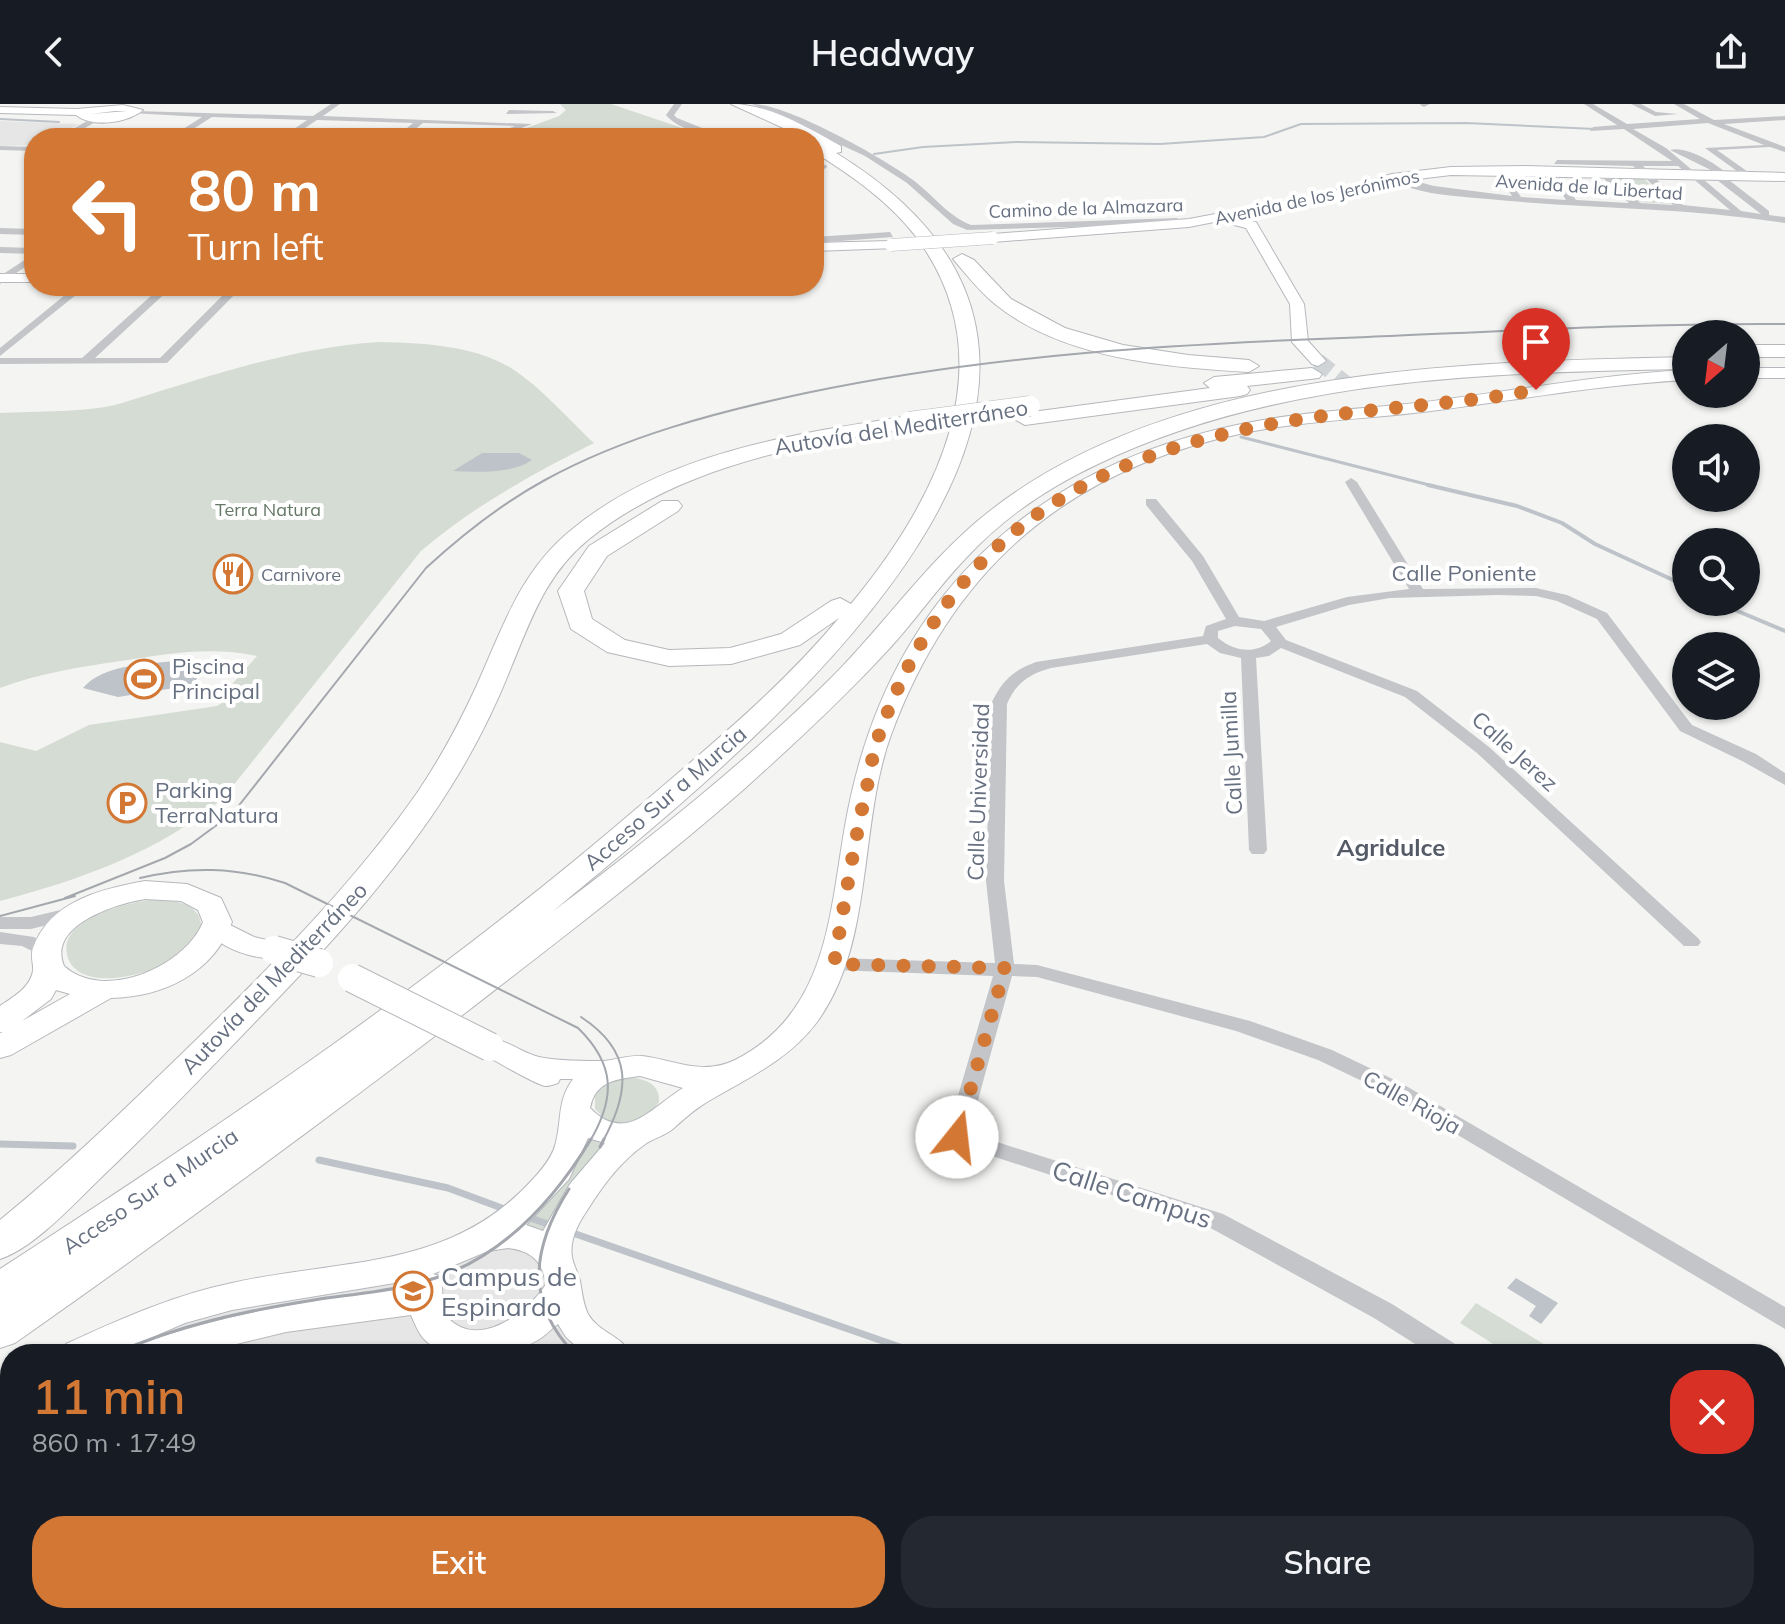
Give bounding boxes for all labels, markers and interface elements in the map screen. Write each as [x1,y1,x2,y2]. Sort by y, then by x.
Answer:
icon: back [32,30,76,74]
text: Headway [811,30,974,75]
icon: share [1709,30,1753,74]
text: 80 m [188,155,321,225]
icon: left [56,160,160,264]
street label: Avenida de los Jerónimos [1212,164,1422,230]
street label: Avenida de la Libertad [1495,169,1683,205]
street label: Camino de la Almazara [988,193,1184,223]
text: Turn left [188,224,324,269]
pin [1502,308,1570,390]
icon: arrive [1514,320,1558,364]
north arrow [1672,320,1760,408]
map controls [1672,320,1760,720]
street label: Autovía del Mediterráneo [772,393,1030,461]
button: sound [1672,424,1760,512]
park label: Terra Natura [215,498,321,521]
button: search [1672,528,1760,616]
restaurant icon: Carnivore [212,553,254,595]
street label: Calle Poniente [1391,559,1537,587]
place label: Carnivore [261,563,341,586]
button: layers [1672,632,1760,720]
place label: Piscina Principal [172,652,260,705]
sports icon: Piscina Principal [123,658,165,700]
street label: Calle Jumilla [1214,690,1248,816]
street label: Calle Universidad [961,703,995,881]
street label: Calle Jerez [1466,705,1564,797]
street label: Acceso Sur a Murcia [578,720,752,876]
place label: Parking TerraNatura [155,776,279,829]
parking icon: Parking TerraNatura [106,782,148,824]
district label: Agridulce [1337,832,1445,862]
street label: Autovía del Mediterráneo [175,876,373,1080]
street label: Calle Rioja [1358,1064,1466,1140]
position arrow [915,1095,999,1179]
street label: Acceso Sur a Murcia [57,1122,243,1260]
street label: Calle Campus [1048,1153,1216,1235]
place label: Campus de Espinardo [441,1260,577,1323]
school or university icon: Campus de Espinardo [392,1270,434,1312]
text: 11 min [32,1366,185,1426]
button: close [1670,1370,1754,1454]
text: 860 m · 17:49 [32,1426,196,1459]
button: Exit [32,1516,885,1608]
button: Share [901,1516,1754,1608]

